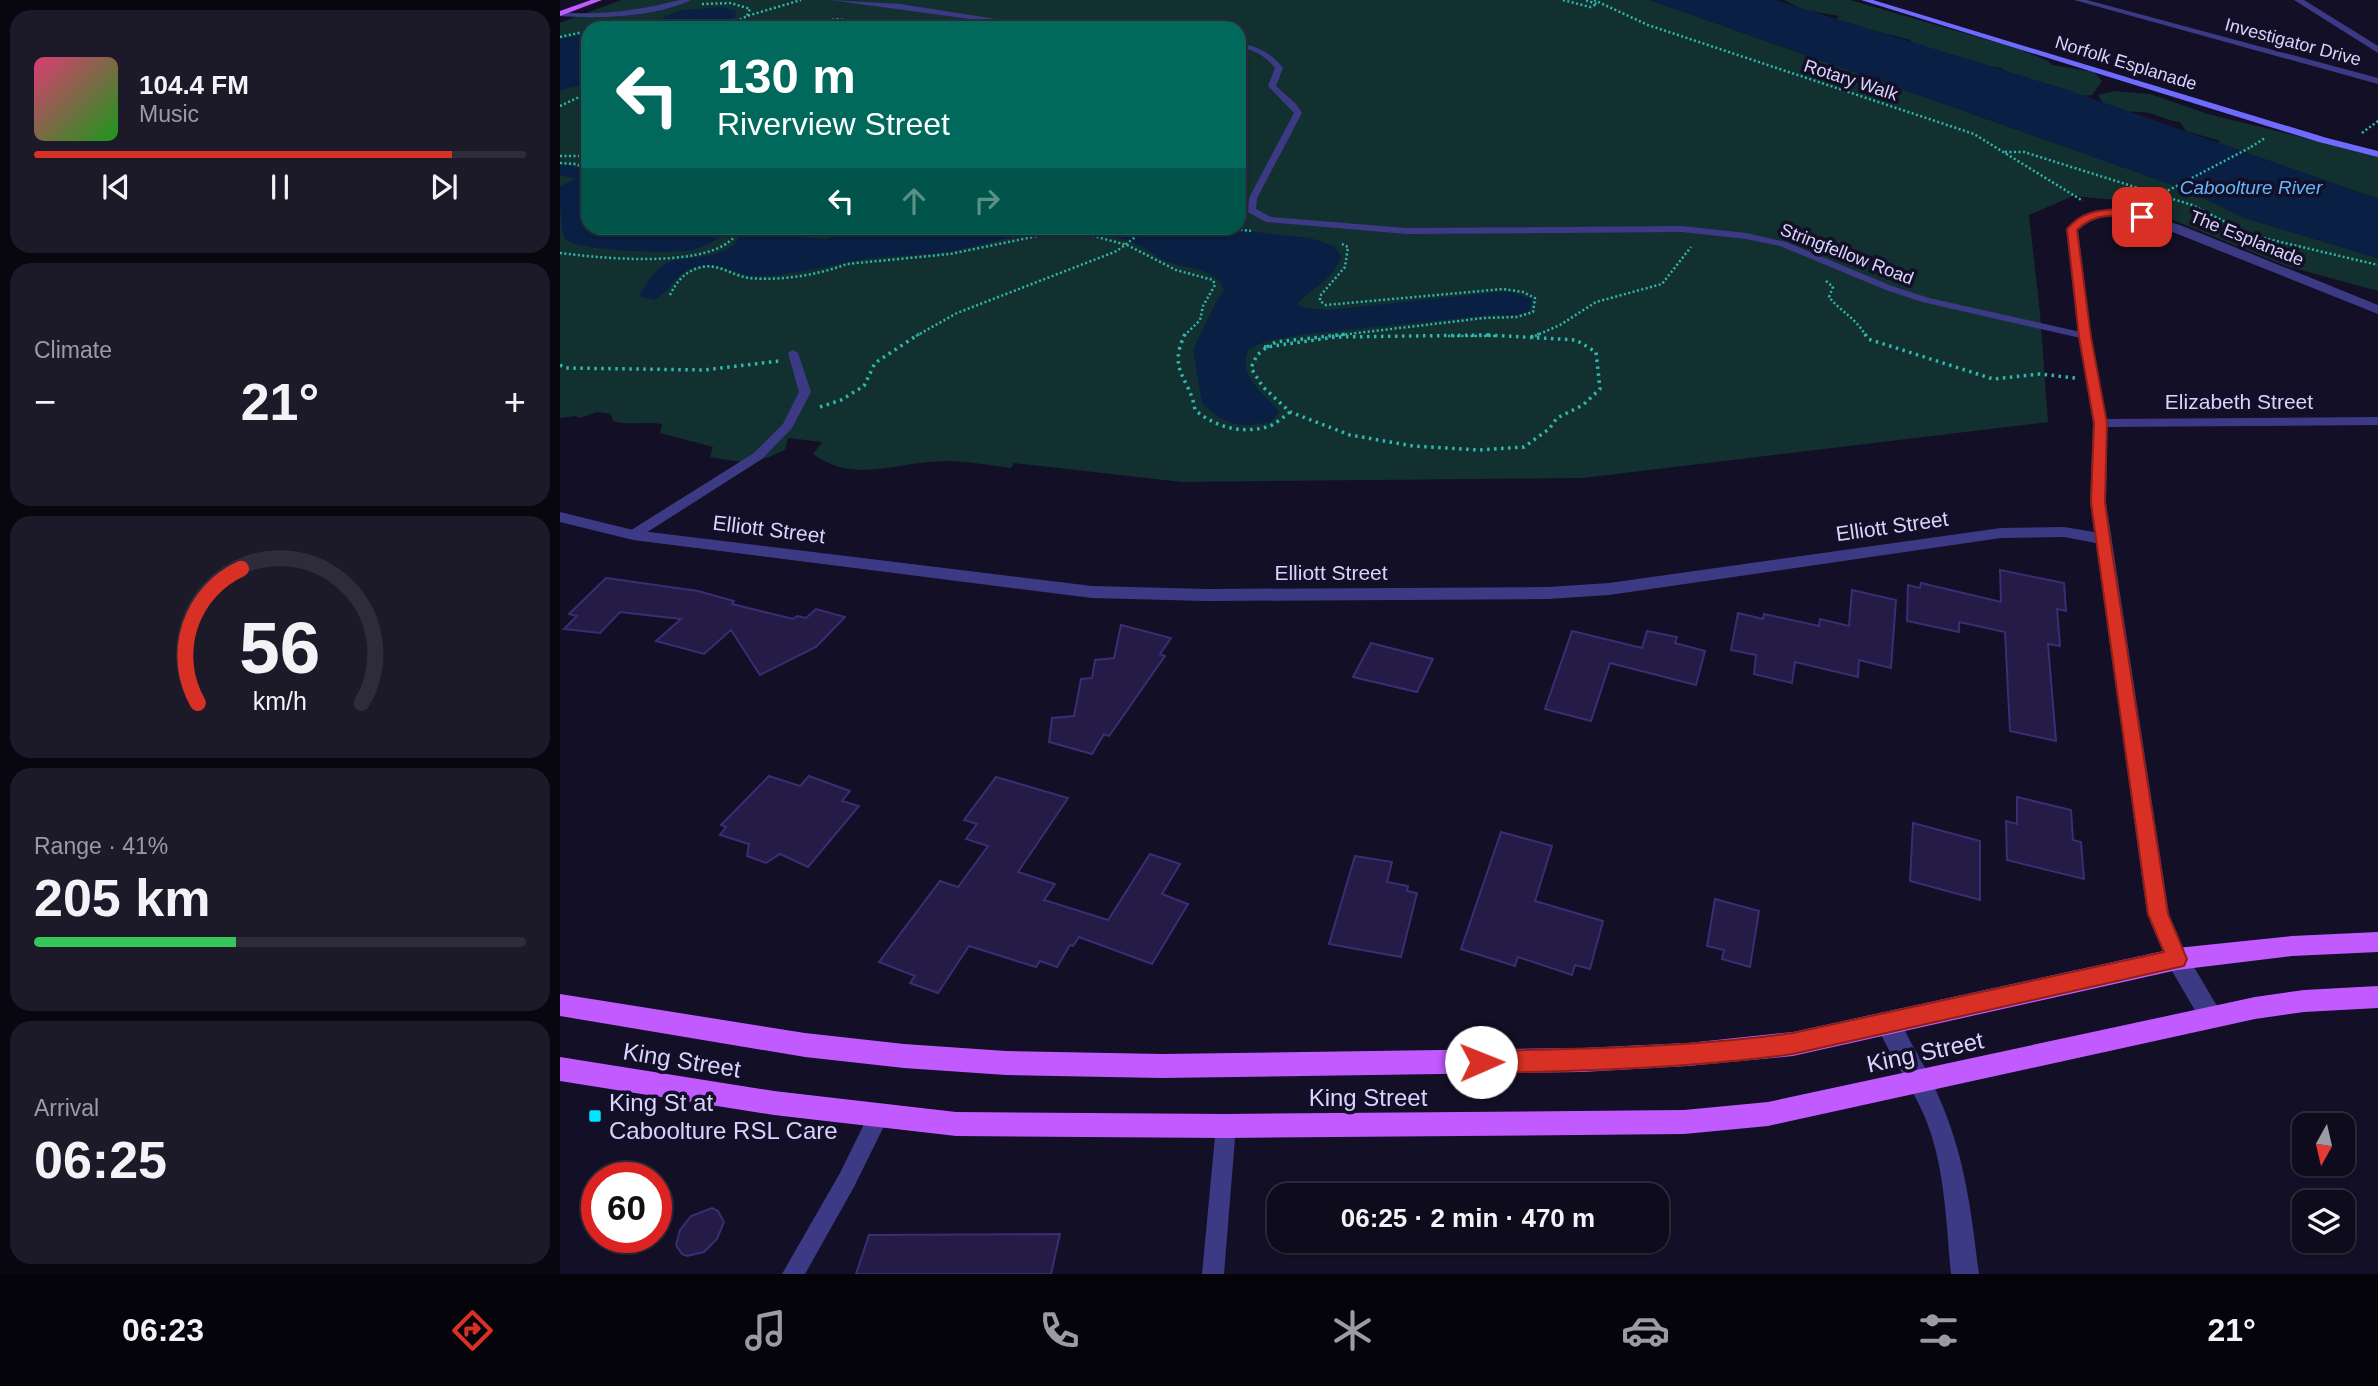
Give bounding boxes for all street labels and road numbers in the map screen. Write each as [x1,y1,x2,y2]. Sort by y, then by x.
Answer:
street label: Investigator Drive [2223,14,2363,70]
street label: Norfolk Esplanade [2053,32,2199,94]
street label: Rotary Walk [1802,55,1901,105]
street label: The Esplanade [2187,206,2307,270]
street label: Stringfellow Road [1778,219,1916,289]
street label: Elizabeth Street [2165,390,2313,413]
street label: Elliott Street [1834,507,1950,545]
street label: Elliott Street [711,511,827,547]
street label: Elliott Street [1274,561,1388,584]
street label: King Street [1864,1026,1986,1078]
street label: King Street [621,1037,743,1083]
street label: King Street [1309,1084,1428,1111]

